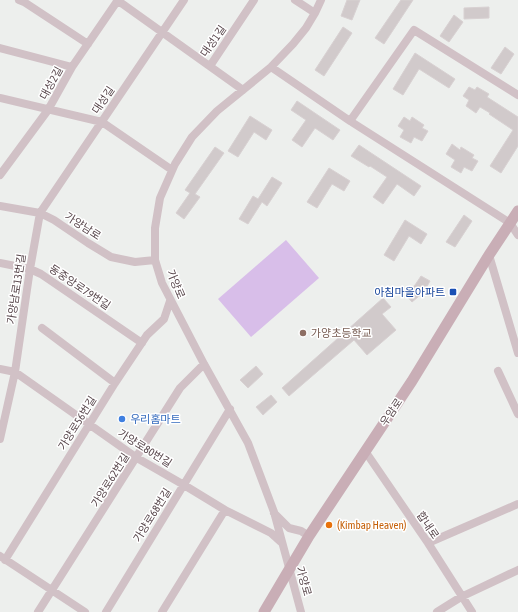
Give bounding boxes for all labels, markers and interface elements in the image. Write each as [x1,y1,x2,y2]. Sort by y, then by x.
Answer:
street label: 대성1길 [198,23,228,59]
street label: 대성2길 [37,65,65,101]
street label: 대성길 [90,84,116,116]
street label: 가양남로 [63,210,103,242]
street label: 가양남로13번길 [5,253,27,325]
street label: 동중앙로79번길 [47,262,113,312]
street label: 가양로 [165,268,187,300]
place label: 아침마을아파트 [374,286,445,298]
marker: 아침마을아파트 [448,287,458,297]
place label: 가양초등학교 [311,327,372,339]
marker: 가양초등학교 [298,328,308,338]
street label: 가양로56번길 [56,394,98,452]
street label: 우암로 [378,396,404,428]
place label: 우리홈마트 [130,413,181,425]
marker: 우리홈마트 [117,414,127,424]
street label: 가양로80번길 [116,427,174,469]
street label: 가양로62번길 [89,451,131,509]
street label: 가양로68번길 [131,486,173,544]
street label: 합내로 [415,509,441,541]
place label: (Kimbap Heaven) [337,519,407,531]
marker: (Kimbap Heaven) [324,520,334,530]
street label: 가양로 [294,565,314,597]

